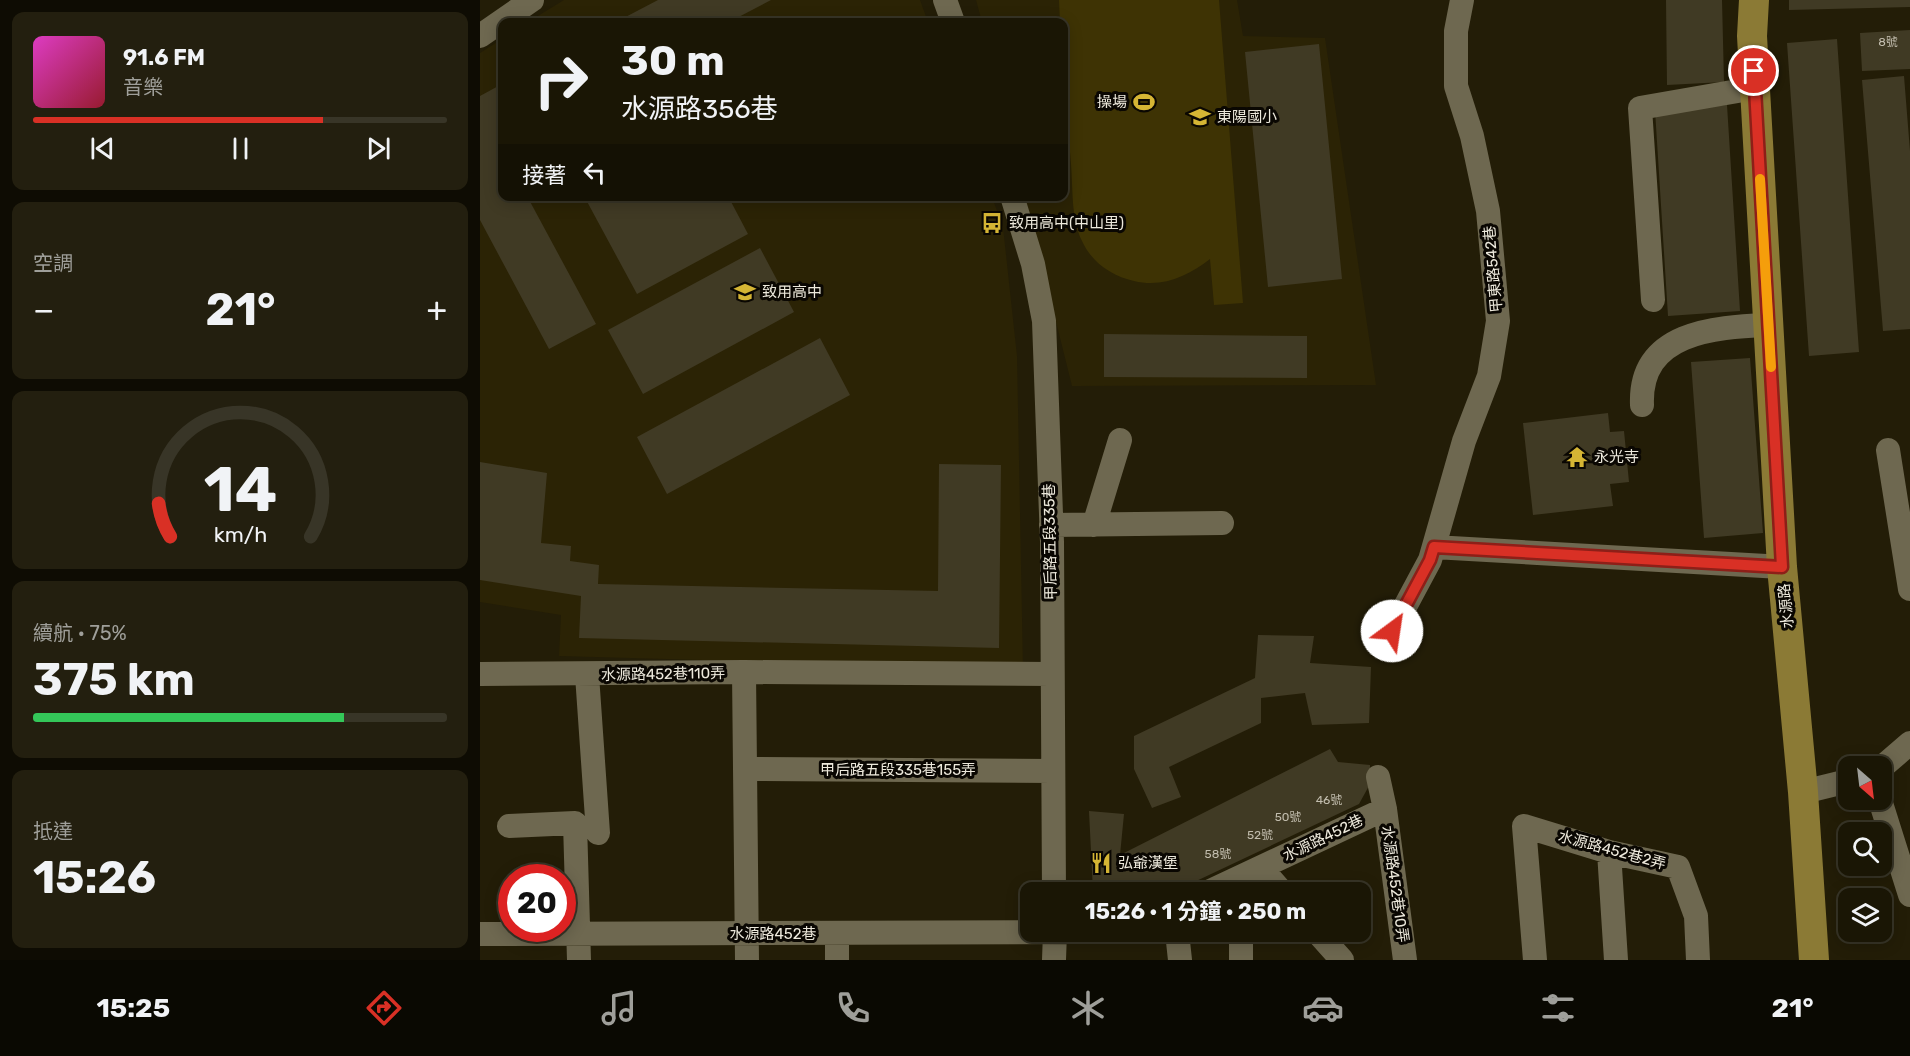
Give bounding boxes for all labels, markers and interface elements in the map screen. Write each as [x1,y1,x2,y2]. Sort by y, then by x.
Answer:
house number: 8號 [1878,35,1898,49]
text: 30 m [621,36,725,86]
icon: right [522,42,600,120]
text: 91.6 FM [123,44,205,71]
pin [1728,45,1779,96]
icon: arrive [1737,54,1770,87]
text: 音樂 [123,75,163,99]
sports icon: 操場 [1132,90,1156,114]
text: 水源路356巷 [621,93,778,125]
place label: 操場 [1097,93,1127,111]
school or university icon: 東陽國小 [1188,105,1212,129]
place label: 東陽國小 [1217,108,1277,126]
icon: previous [86,132,119,165]
icon: pause [224,132,257,165]
icon: next [362,132,395,165]
icon: left [578,156,611,189]
text: 接著 [522,162,566,189]
bus stop icon: 致用高中(中山里) [980,211,1004,235]
place label: 致用高中(中山里) [1009,214,1124,232]
street label: 甲東路542巷 [1480,225,1506,313]
text: 空調 [33,251,73,275]
school or university icon: 致用高中 [733,280,757,304]
text: 21° [205,283,276,336]
place label: 致用高中 [762,283,822,301]
text: − [33,290,54,329]
text: + [426,290,447,329]
temple icon: 永光寺 [1565,445,1589,469]
place label: 永光寺 [1594,448,1639,466]
text: 14 [203,453,277,527]
street label: 甲后路五段335巷 [1040,483,1060,601]
text: km/h [213,522,267,547]
street label: 水源路 [1775,583,1797,629]
position arrow [1360,599,1424,663]
text: 續航 · 75% [33,621,127,645]
text: 375 km [33,653,195,706]
street label: 水源路452巷110弄 [601,664,725,684]
north arrow [1838,756,1892,810]
map controls [1838,756,1892,942]
street label: 甲后路五段335巷155弄 [820,761,976,779]
house number: 46號 [1316,793,1342,807]
house number: 50號 [1275,810,1301,824]
street label: 水源路452巷 [1280,811,1366,865]
text: 抵達 [33,819,73,843]
button: search [1838,822,1892,876]
street label: 水源路452巷10弄 [1378,824,1412,944]
street label: 水源路452巷2弄 [1556,827,1668,873]
house number: 52號 [1247,828,1273,842]
house number: 58號 [1205,847,1231,861]
text: 15:26 [33,851,156,904]
restaurant icon: 弘爺漢堡 [1089,851,1113,875]
place label: 弘爺漢堡 [1118,854,1178,872]
speed limit sign: 20 [498,864,576,942]
button: layers [1838,888,1892,942]
text: 15:26 · 1 分鐘 · 250 m [1085,898,1306,925]
street label: 水源路452巷 [729,925,817,943]
icon: directions [363,987,405,1029]
icon: music [598,987,640,1029]
icon: phone [832,987,874,1029]
icon: climate [1067,987,1109,1029]
icon: car [1302,987,1344,1029]
icon: filters [1537,987,1579,1029]
text: 15:25 [96,992,170,1024]
text: 21° [1771,992,1814,1024]

